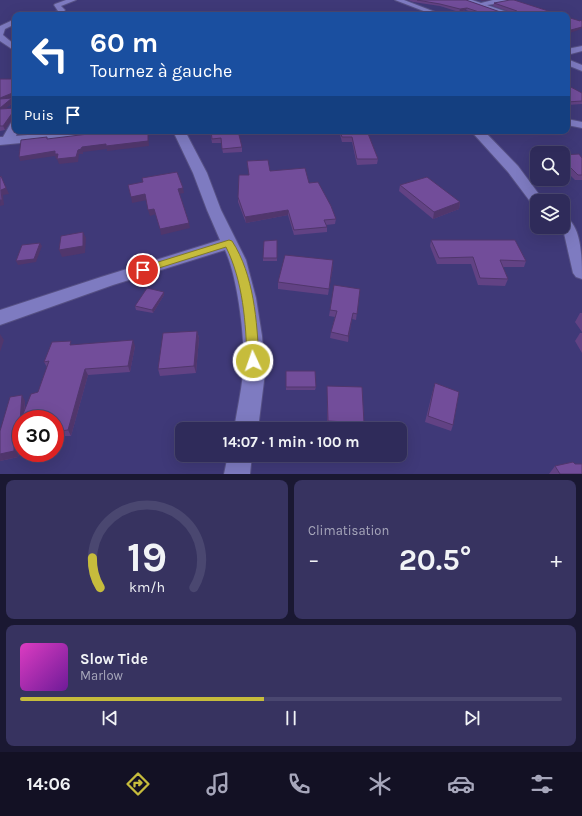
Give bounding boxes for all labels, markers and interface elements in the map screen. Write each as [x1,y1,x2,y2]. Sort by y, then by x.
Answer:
text: 60 m [90,26,158,59]
icon: left [24,28,76,80]
text: Tournez à gauche [90,60,232,82]
icon: arrive [62,104,84,126]
text: Puis [24,106,54,124]
map controls [530,146,570,234]
button: search [530,146,570,186]
button: layers [530,194,570,234]
pin [126,253,160,287]
icon: arrive [132,259,154,281]
position arrow [232,340,274,382]
speed limit sign: 30 [12,410,64,462]
text: 14:07 · 1 min · 100 m [223,433,359,451]
text: Climatisation [308,523,389,538]
text: 19 [127,532,167,580]
text: 20.5° [399,542,471,578]
text: − [308,547,320,573]
text: + [550,547,562,573]
text: km/h [129,578,165,595]
text: Slow Tide [80,650,148,668]
text: Marlow [80,668,123,683]
icon: previous [99,707,121,729]
icon: pause [280,707,302,729]
icon: next [461,707,483,729]
icon: directions [124,770,152,798]
icon: music [204,770,232,798]
icon: phone [285,770,313,798]
icon: climate [366,770,394,798]
icon: car [447,770,475,798]
icon: filters [528,770,556,798]
text: 14:06 [26,773,71,795]

